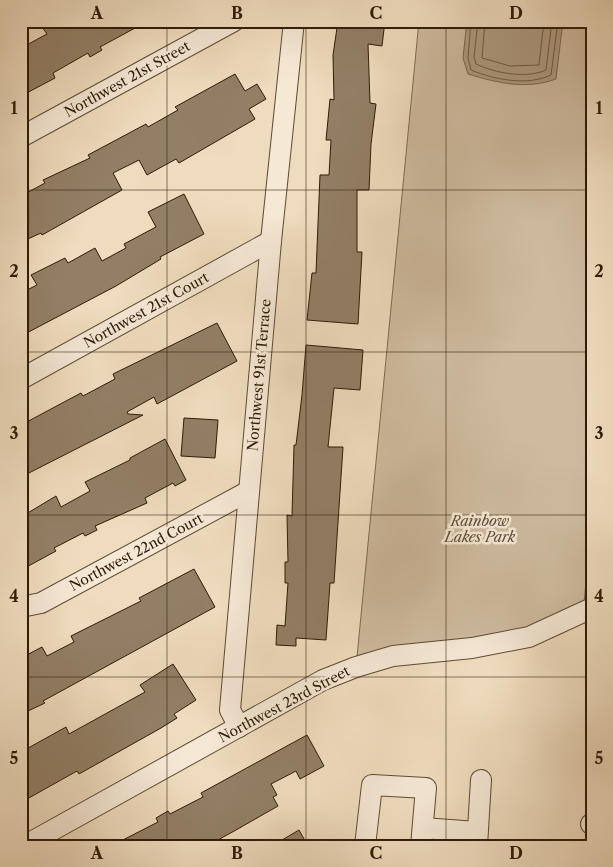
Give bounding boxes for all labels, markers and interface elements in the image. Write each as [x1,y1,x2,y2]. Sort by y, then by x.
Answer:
text: A [90,3,104,23]
text: B [231,3,243,23]
text: C [370,3,382,23]
text: D [509,3,523,23]
street label: Northwest 21st Street [61,37,193,121]
text: 1 [10,98,18,118]
text: 1 [595,98,603,118]
text: 2 [9,261,19,281]
text: 2 [594,261,604,281]
street label: Northwest 21st Court [80,268,212,352]
street label: Northwest 91st Terrace [243,298,275,452]
text: 3 [9,423,19,443]
text: 3 [594,423,604,443]
street label: Northwest 22nd Court [66,509,206,595]
park label: Rainbow Lakes Park [444,512,516,546]
text: 4 [9,586,19,606]
text: 4 [594,586,604,606]
street label: Northwest 23rd Street [215,662,353,746]
text: 5 [10,748,19,768]
text: 5 [595,748,604,768]
text: A [90,843,104,863]
text: B [231,843,243,863]
text: C [370,843,382,863]
text: D [509,843,523,863]

